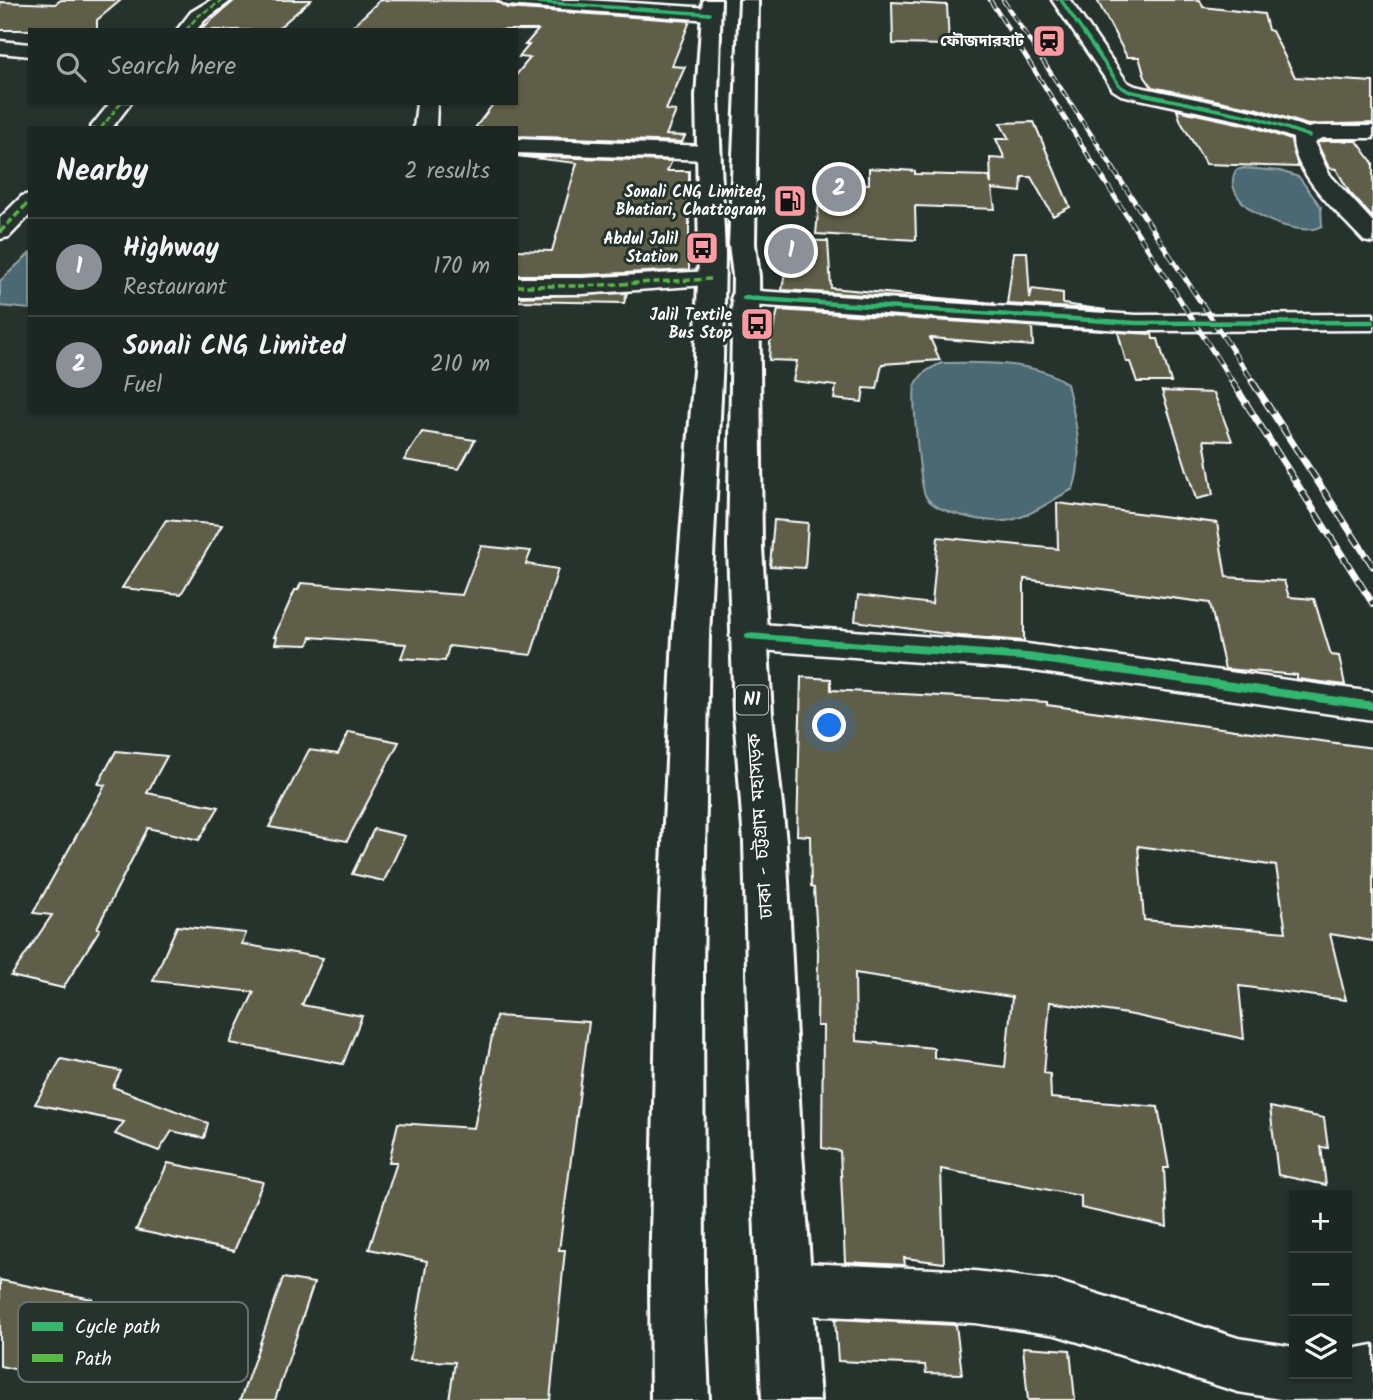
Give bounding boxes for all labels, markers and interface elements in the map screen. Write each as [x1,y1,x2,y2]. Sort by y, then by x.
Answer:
station icon: ফৌজদারহাট [1030,22,1068,60]
search box [28,28,518,105]
place label: ফৌজদারহাট [940,29,1025,54]
text: Search here [108,46,236,88]
icon: search [52,48,90,86]
text: Nearby [56,148,148,196]
text: 2 results [404,154,490,190]
pin: 2 [816,163,862,215]
place label: Sonali CNG Limited, Bhatiari, Chattogram [615,180,766,223]
fuel station icon: Sonali CNG Limited, Bhatiari, Chattogram [771,182,809,220]
pin: 1 [768,225,814,277]
place label: Abdul Jalil Station [603,227,679,270]
text: Highway [123,228,219,270]
bus stop icon: Abdul Jalil Station [683,229,721,267]
text: 1 [76,249,82,285]
text: 170 m [433,249,490,285]
text: Restaurant [123,270,227,306]
place label: Jalil Textile Bus Stop [650,303,732,346]
bus stop icon: Jalil Textile Bus Stop [738,305,776,343]
text: Sonali CNG Limited [123,326,346,368]
text: 2 [72,347,86,383]
text: 210 m [430,347,490,383]
text: Fuel [123,368,162,404]
road number: N1 [736,686,768,714]
your location [812,708,846,742]
street label: ঢাকা - চট্টগ্রাম মহাসড়ক [740,732,783,921]
map controls [1289,1190,1352,1379]
button: + [1289,1190,1352,1253]
button: − [1289,1253,1352,1316]
legend [18,1302,248,1382]
text: Cycle path [75,1313,160,1343]
button: layers [1289,1316,1352,1379]
text: Path [75,1345,112,1375]

